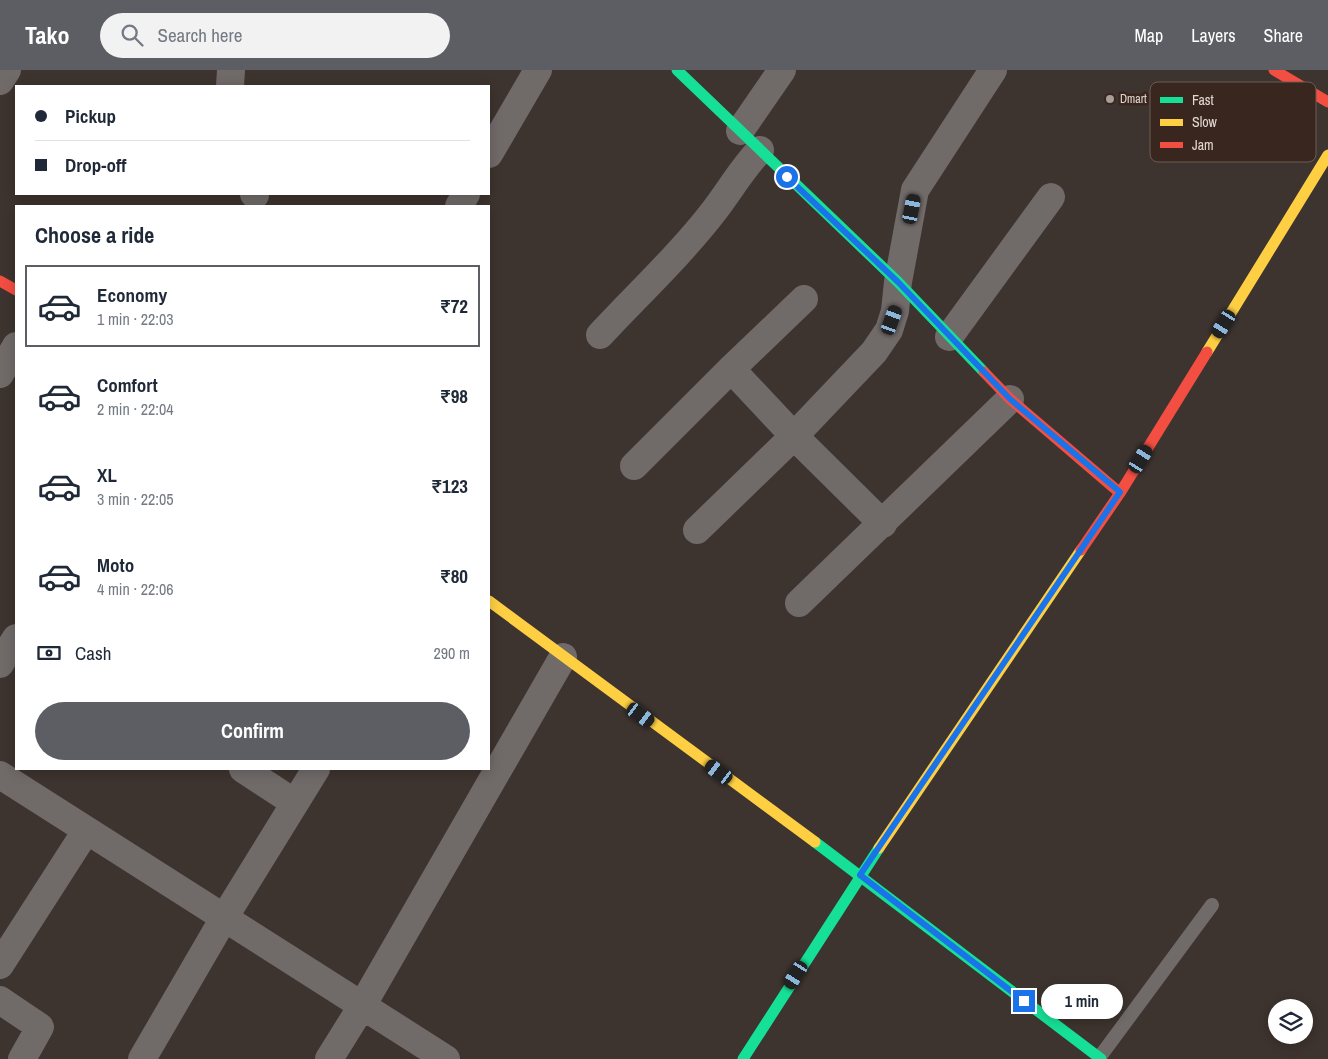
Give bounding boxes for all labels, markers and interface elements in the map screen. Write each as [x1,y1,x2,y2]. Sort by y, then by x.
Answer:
search box [100,13,450,58]
text: Tako [25,19,70,51]
icon: search [118,21,146,49]
text: Search here [158,22,242,48]
text: Map [1135,23,1163,48]
text: Layers [1191,23,1236,48]
text: Share [1264,23,1303,48]
legend [1150,82,1316,162]
place label: Dmart [1120,91,1147,107]
text: Fast [1192,91,1214,109]
marker: Dmart [1104,93,1116,105]
text: Pickup [65,103,116,129]
text: Slow [1192,113,1218,131]
text: Jam [1192,136,1214,154]
text: Drop-off [65,152,126,178]
route start [776,166,798,188]
car [901,193,922,225]
text: Choose a ride [35,220,154,250]
text: Economy [97,282,167,308]
icon: car [37,284,82,329]
text: ₹72 [440,293,468,319]
car [879,303,904,337]
car [1209,307,1238,341]
text: 1 min · 22:03 [97,308,174,330]
text: Comfort [97,372,158,398]
icon: car [37,374,82,419]
text: ₹98 [440,383,468,409]
text: 2 min · 22:04 [97,398,174,420]
car [1126,442,1155,476]
text: XL [97,462,117,488]
icon: car [37,464,82,509]
text: ₹123 [431,473,468,499]
text: 3 min · 22:05 [97,488,174,510]
text: Moto [97,552,134,578]
icon: car [37,554,82,599]
text: ₹80 [440,563,468,589]
text: 4 min · 22:06 [97,578,174,600]
icon: cash [35,639,63,667]
text: Cash [75,640,111,666]
text: 290 m [434,642,470,664]
car [624,700,657,730]
button: Confirm [35,702,470,760]
car [702,757,735,787]
car [781,958,810,992]
callout: 1 min [1042,984,1124,1018]
route end [1013,990,1035,1012]
text: 1 min [1065,990,1099,1012]
map controls [1268,999,1313,1044]
button: layers [1268,999,1313,1044]

